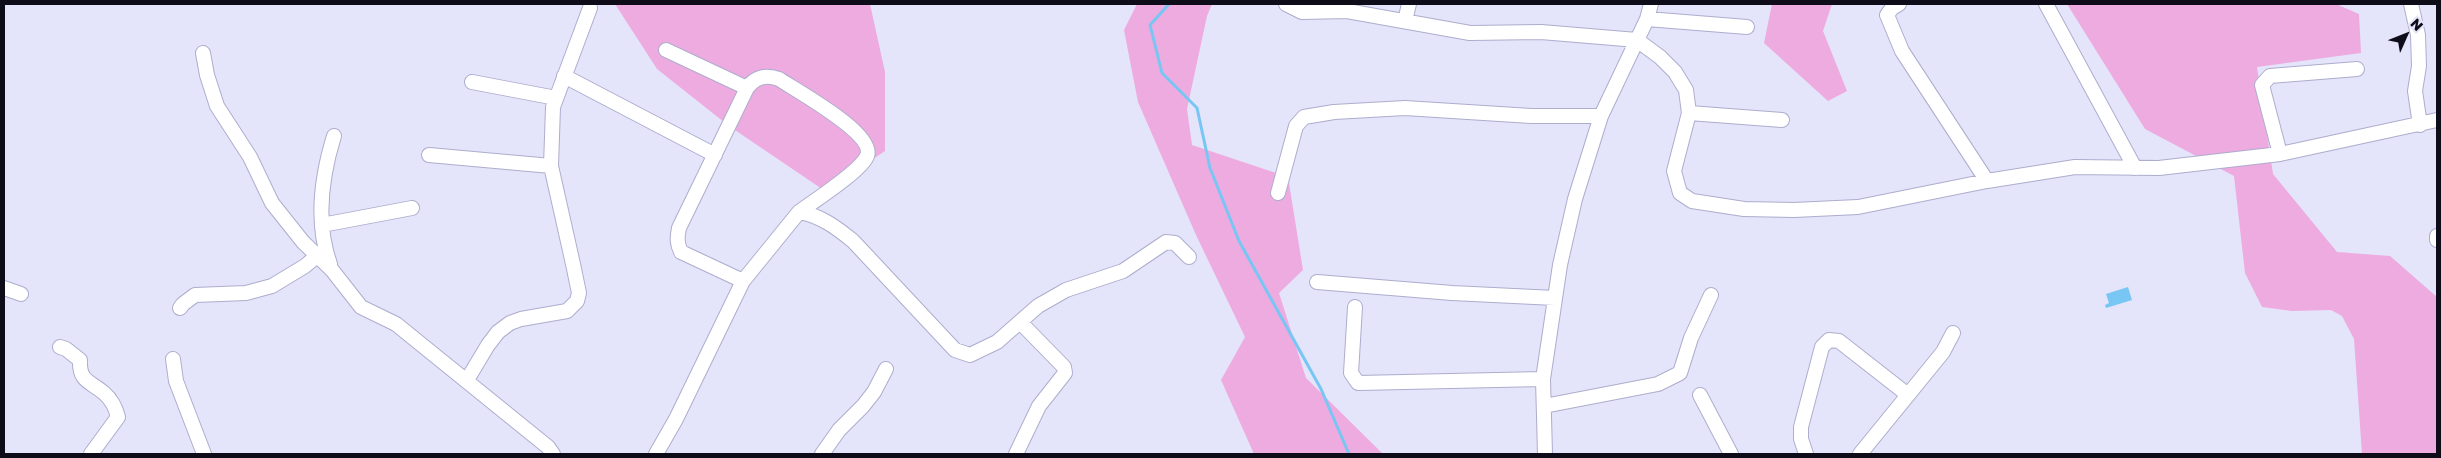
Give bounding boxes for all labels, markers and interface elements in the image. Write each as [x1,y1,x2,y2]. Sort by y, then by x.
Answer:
north arrow [2381,10,2431,60]
text: N [2407,14,2427,34]

